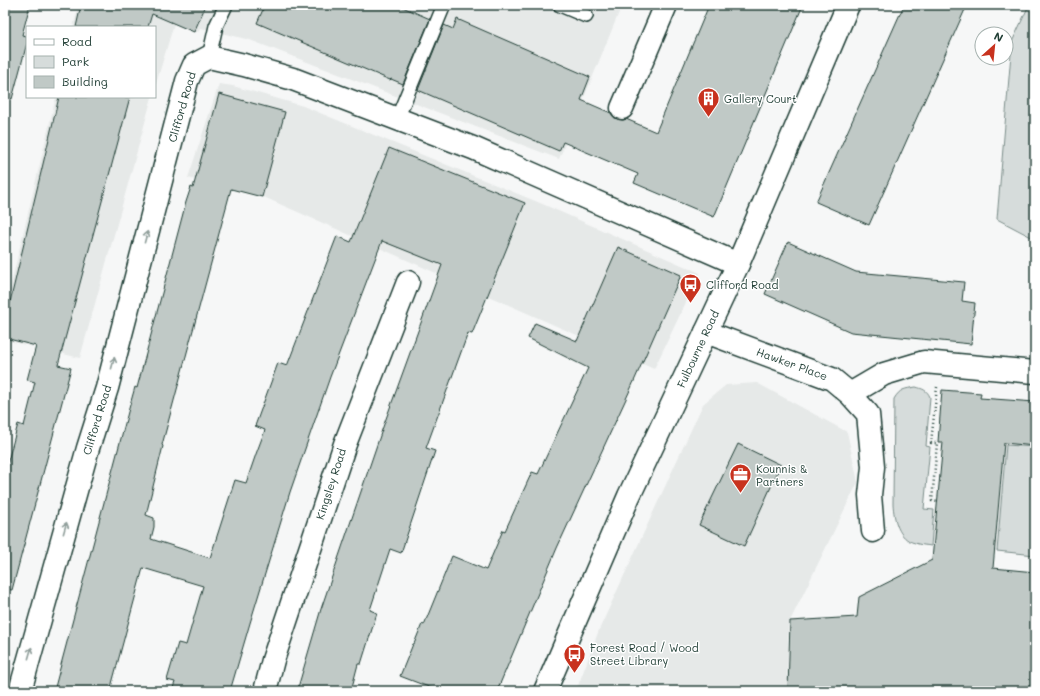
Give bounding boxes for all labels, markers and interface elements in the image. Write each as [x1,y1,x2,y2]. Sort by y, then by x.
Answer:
legend [26,26,156,98]
north arrow [974,26,1014,66]
text: N [992,28,1006,45]
text: Road [62,33,92,49]
text: Park [62,53,89,69]
street label: Clifford Road [164,70,199,144]
text: Building [62,73,108,89]
building icon: Gallery Court [695,86,721,119]
place label: Gallery Court [724,91,797,106]
one-way arrow [143,231,151,244]
bus stop icon: Clifford Road [677,272,703,305]
place label: Clifford Road [706,277,779,292]
street label: Fulbourne Road [673,308,722,390]
street label: Hawker Place [755,344,830,383]
one-way arrow [110,357,118,370]
street label: Clifford Road [79,383,114,457]
street label: Kingsley Road [312,446,349,521]
place label: Kounnis & Partners [756,461,808,489]
office icon: Kounnis & Partners [727,462,753,495]
one-way arrow [62,522,69,535]
place label: Forest Road / Wood Street Library [590,640,699,668]
bus stop icon: Forest Road / Wood Street Library [562,641,588,674]
one-way arrow [27,647,34,660]

